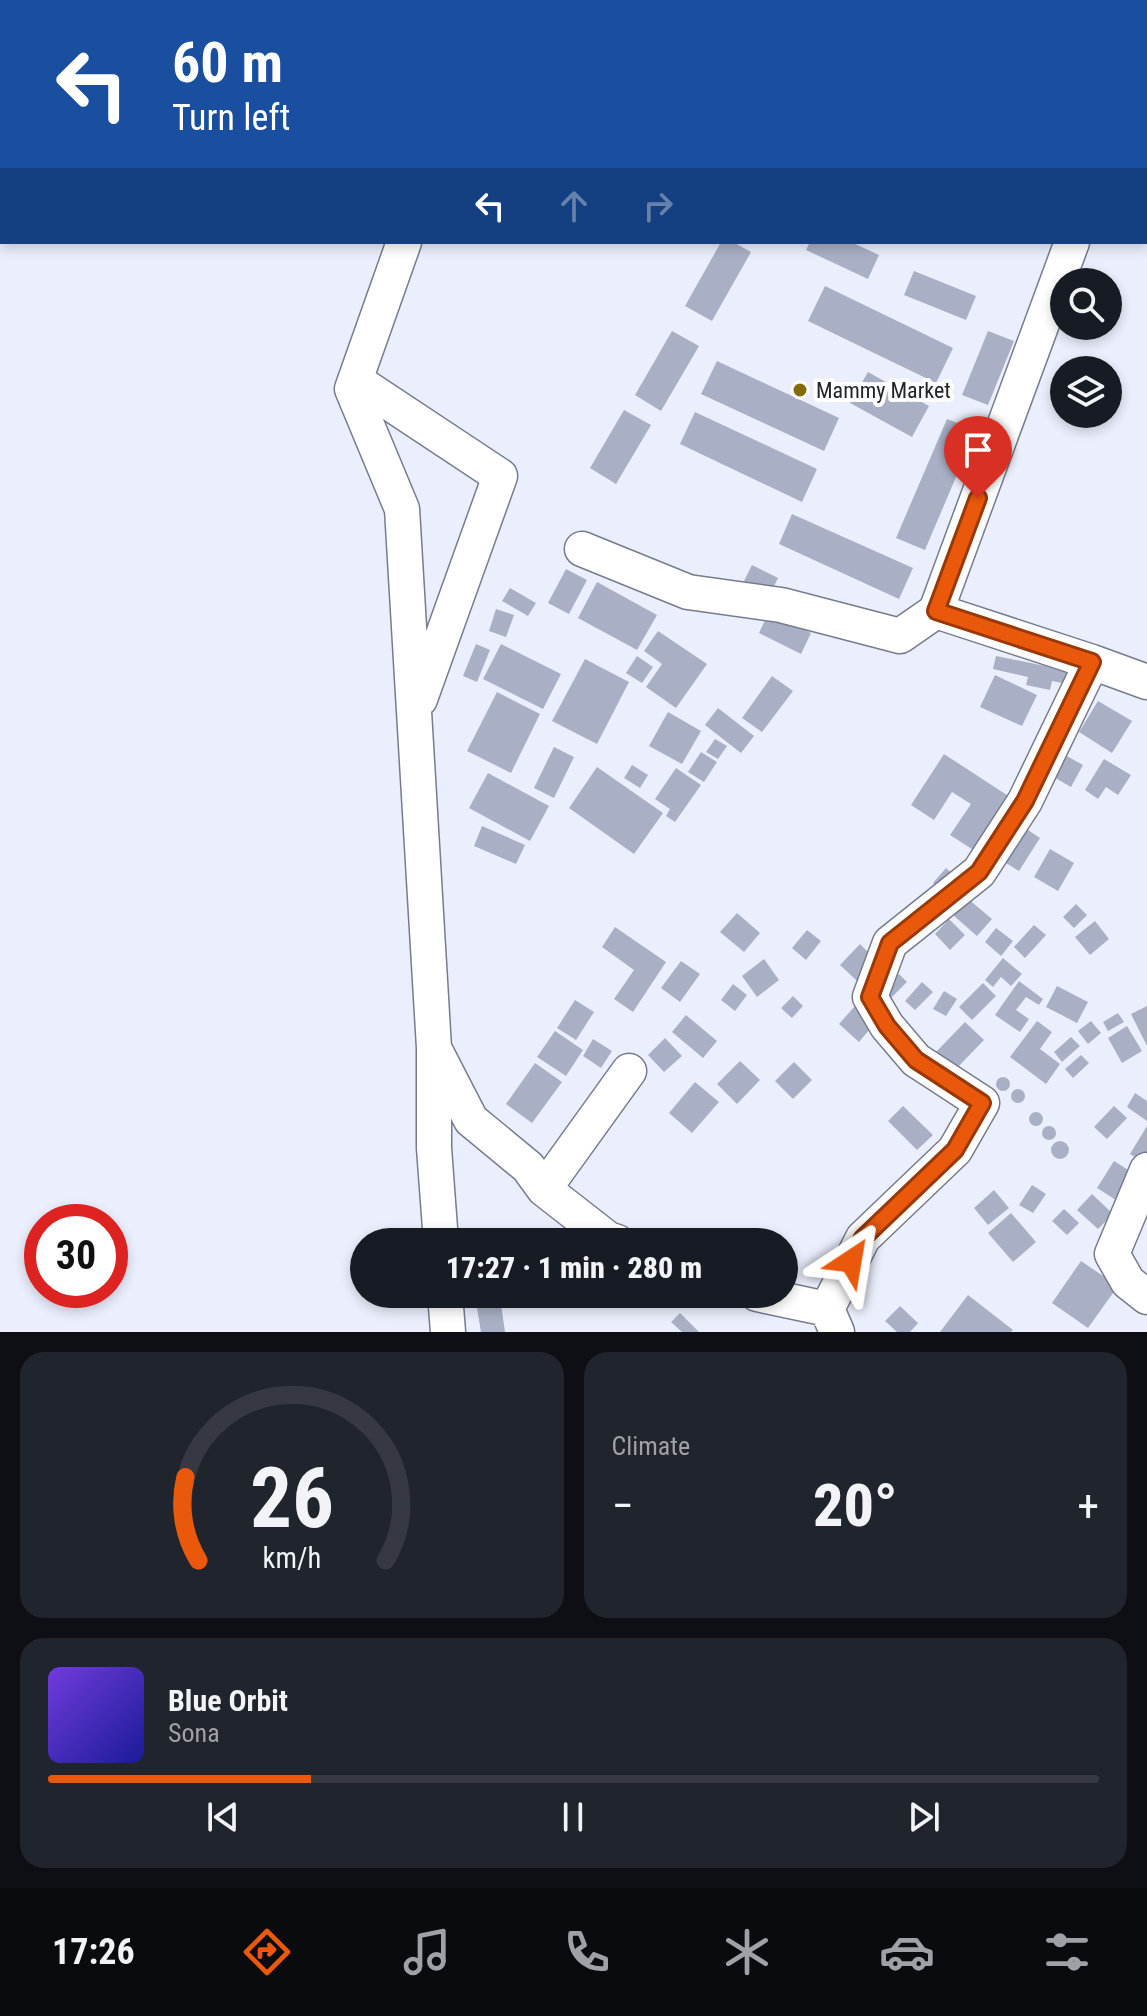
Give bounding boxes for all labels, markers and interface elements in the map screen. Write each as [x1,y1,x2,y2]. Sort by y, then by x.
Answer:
text: 60 m [172,30,283,96]
icon: left [40,32,144,136]
text: Turn left [172,97,290,139]
icon: left [468,184,512,228]
icon: ahead [552,184,596,228]
icon: right [636,184,680,228]
map controls [1050,268,1122,428]
button: search [1050,268,1122,340]
button: layers [1050,356,1122,428]
place label: Mammy Market [816,378,951,403]
marker: Mammy Market [791,381,809,399]
pin [944,416,1012,498]
icon: arrive [956,428,1000,472]
speed limit sign: 30 [24,1204,128,1308]
position arrow [809,1219,893,1303]
text: 17:27 · 1 min · 280 m [446,1250,702,1285]
text: Climate [612,1431,690,1461]
text: 26 [250,1450,334,1547]
text: 20° [813,1470,898,1541]
text: − [612,1480,634,1532]
text: + [1077,1480,1099,1532]
text: km/h [262,1541,321,1575]
text: Blue Orbit [168,1683,288,1718]
text: Sona [168,1718,220,1748]
icon: previous [201,1795,245,1839]
icon: pause [551,1795,595,1839]
icon: next [902,1795,946,1839]
icon: directions [239,1924,295,1980]
icon: music [399,1924,455,1980]
icon: phone [559,1924,615,1980]
icon: climate [719,1924,775,1980]
icon: car [879,1924,935,1980]
icon: filters [1039,1924,1095,1980]
text: 17:26 [52,1931,135,1973]

